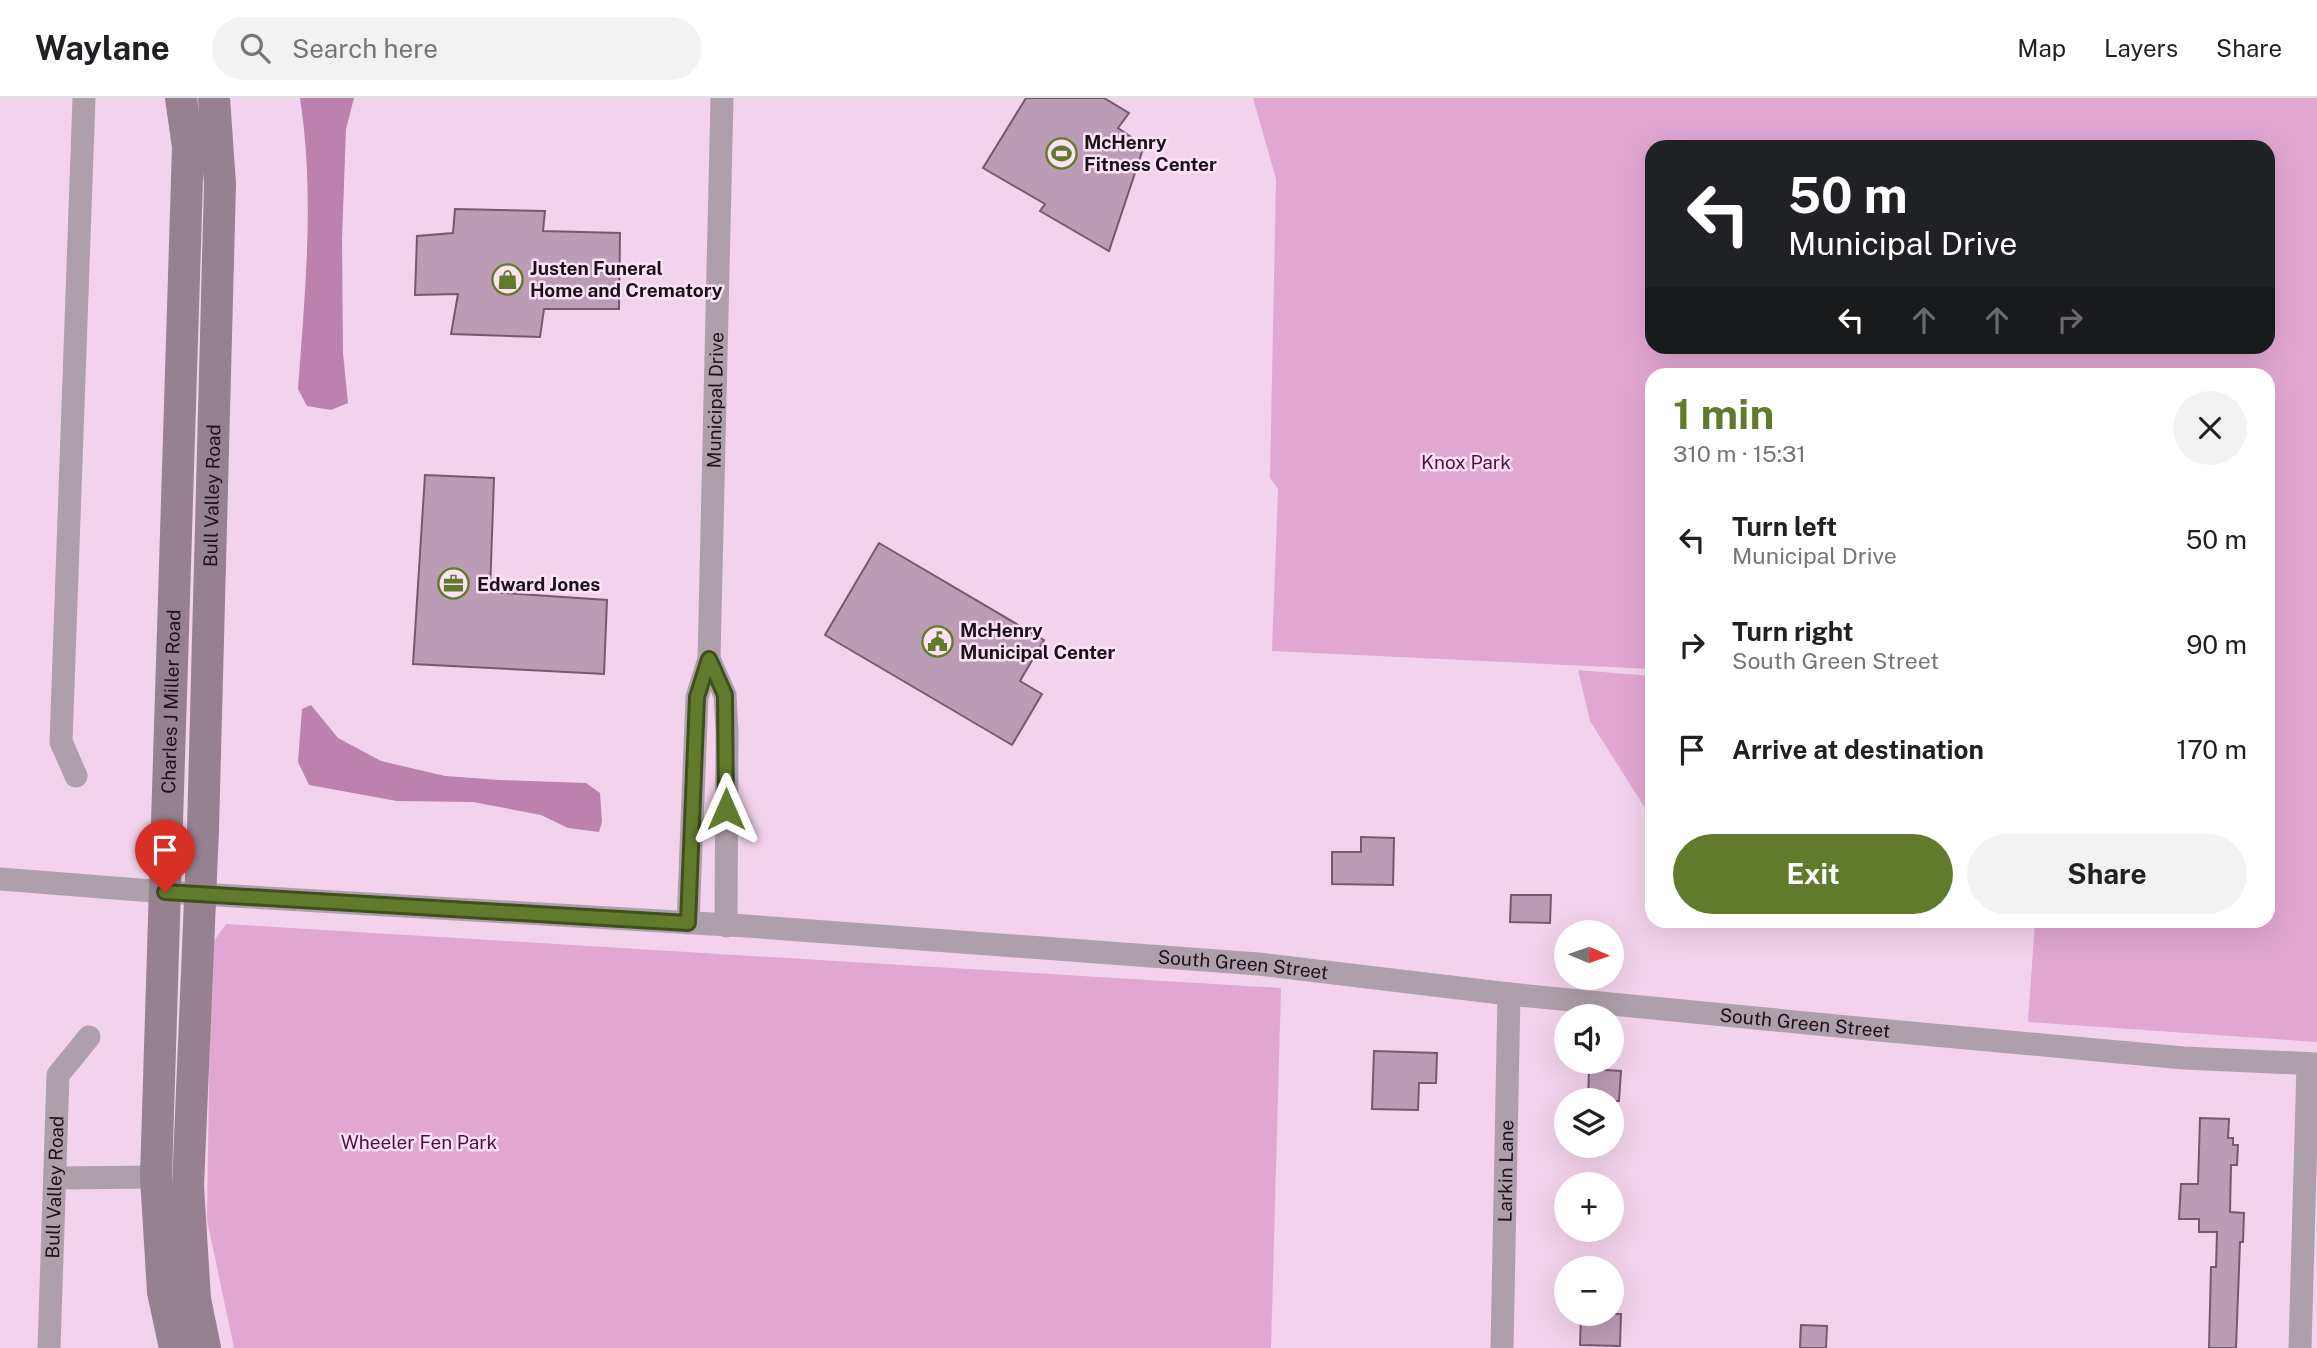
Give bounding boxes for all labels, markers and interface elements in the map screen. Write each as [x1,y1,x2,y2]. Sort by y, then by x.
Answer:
search box [212,17,702,80]
text: Waylane [35,29,170,67]
icon: search [236,29,274,67]
text: Search here [292,33,438,64]
text: Map [2017,34,2066,62]
text: Layers [2104,34,2178,62]
text: Share [2216,34,2282,62]
place label: McHenry Fitness Center [1084,131,1217,175]
sports icon: McHenry Fitness Center [1044,136,1078,170]
text: 50 m [1788,166,1908,224]
icon: left [1673,168,1764,259]
text: Municipal Drive [1788,225,2017,262]
place label: Justen Funeral Home and Crematory [530,257,723,301]
shop icon: Justen Funeral Home and Crematory [490,262,524,296]
icon: left [1832,301,1870,339]
icon: ahead [1905,301,1943,339]
icon: ahead [1978,301,2016,339]
icon: right [2051,301,2089,339]
street label: Municipal Drive [702,332,728,468]
text: 1 min [1673,389,1774,438]
button: close [2173,391,2247,465]
street label: Bull Valley Road [199,424,225,567]
text: 310 m · 15:31 [1673,440,1806,467]
park label: Knox Park [1421,451,1511,473]
text: Turn left [1732,511,1837,542]
icon: left [1673,521,1711,559]
text: 50 m [2186,524,2247,555]
text: Municipal Drive [1732,542,1897,569]
office icon: Edward Jones [437,567,471,601]
place label: Edward Jones [477,573,600,595]
street label: Charles J Miller Road [157,609,185,794]
text: Turn right [1732,616,1854,647]
place label: McHenry Municipal Center [960,619,1115,663]
public building icon: McHenry Municipal Center [920,624,954,658]
icon: right [1673,626,1711,664]
text: 90 m [2186,629,2247,660]
text: South Green Street [1732,647,1939,674]
icon: arrive [1673,731,1711,769]
text: Arrive at destination [1732,734,1984,765]
text: 170 m [2177,734,2247,765]
position arrow [689,772,763,846]
pin [135,820,195,892]
icon: arrive [146,831,184,869]
button: Exit [1673,834,1953,914]
button: Share [1967,834,2247,914]
north arrow [1554,920,1624,990]
map controls [1554,920,1624,1326]
street label: South Green Street [1157,946,1330,983]
button: sound [1554,1004,1624,1074]
street label: South Green Street [1719,1004,1891,1042]
button: layers [1554,1088,1624,1158]
street label: Bull Valley Road [41,1115,68,1259]
street label: Larkin Lane [1493,1120,1518,1223]
park label: Wheeler Fen Park [341,1131,498,1153]
button: + [1554,1172,1624,1242]
button: − [1554,1256,1624,1326]

